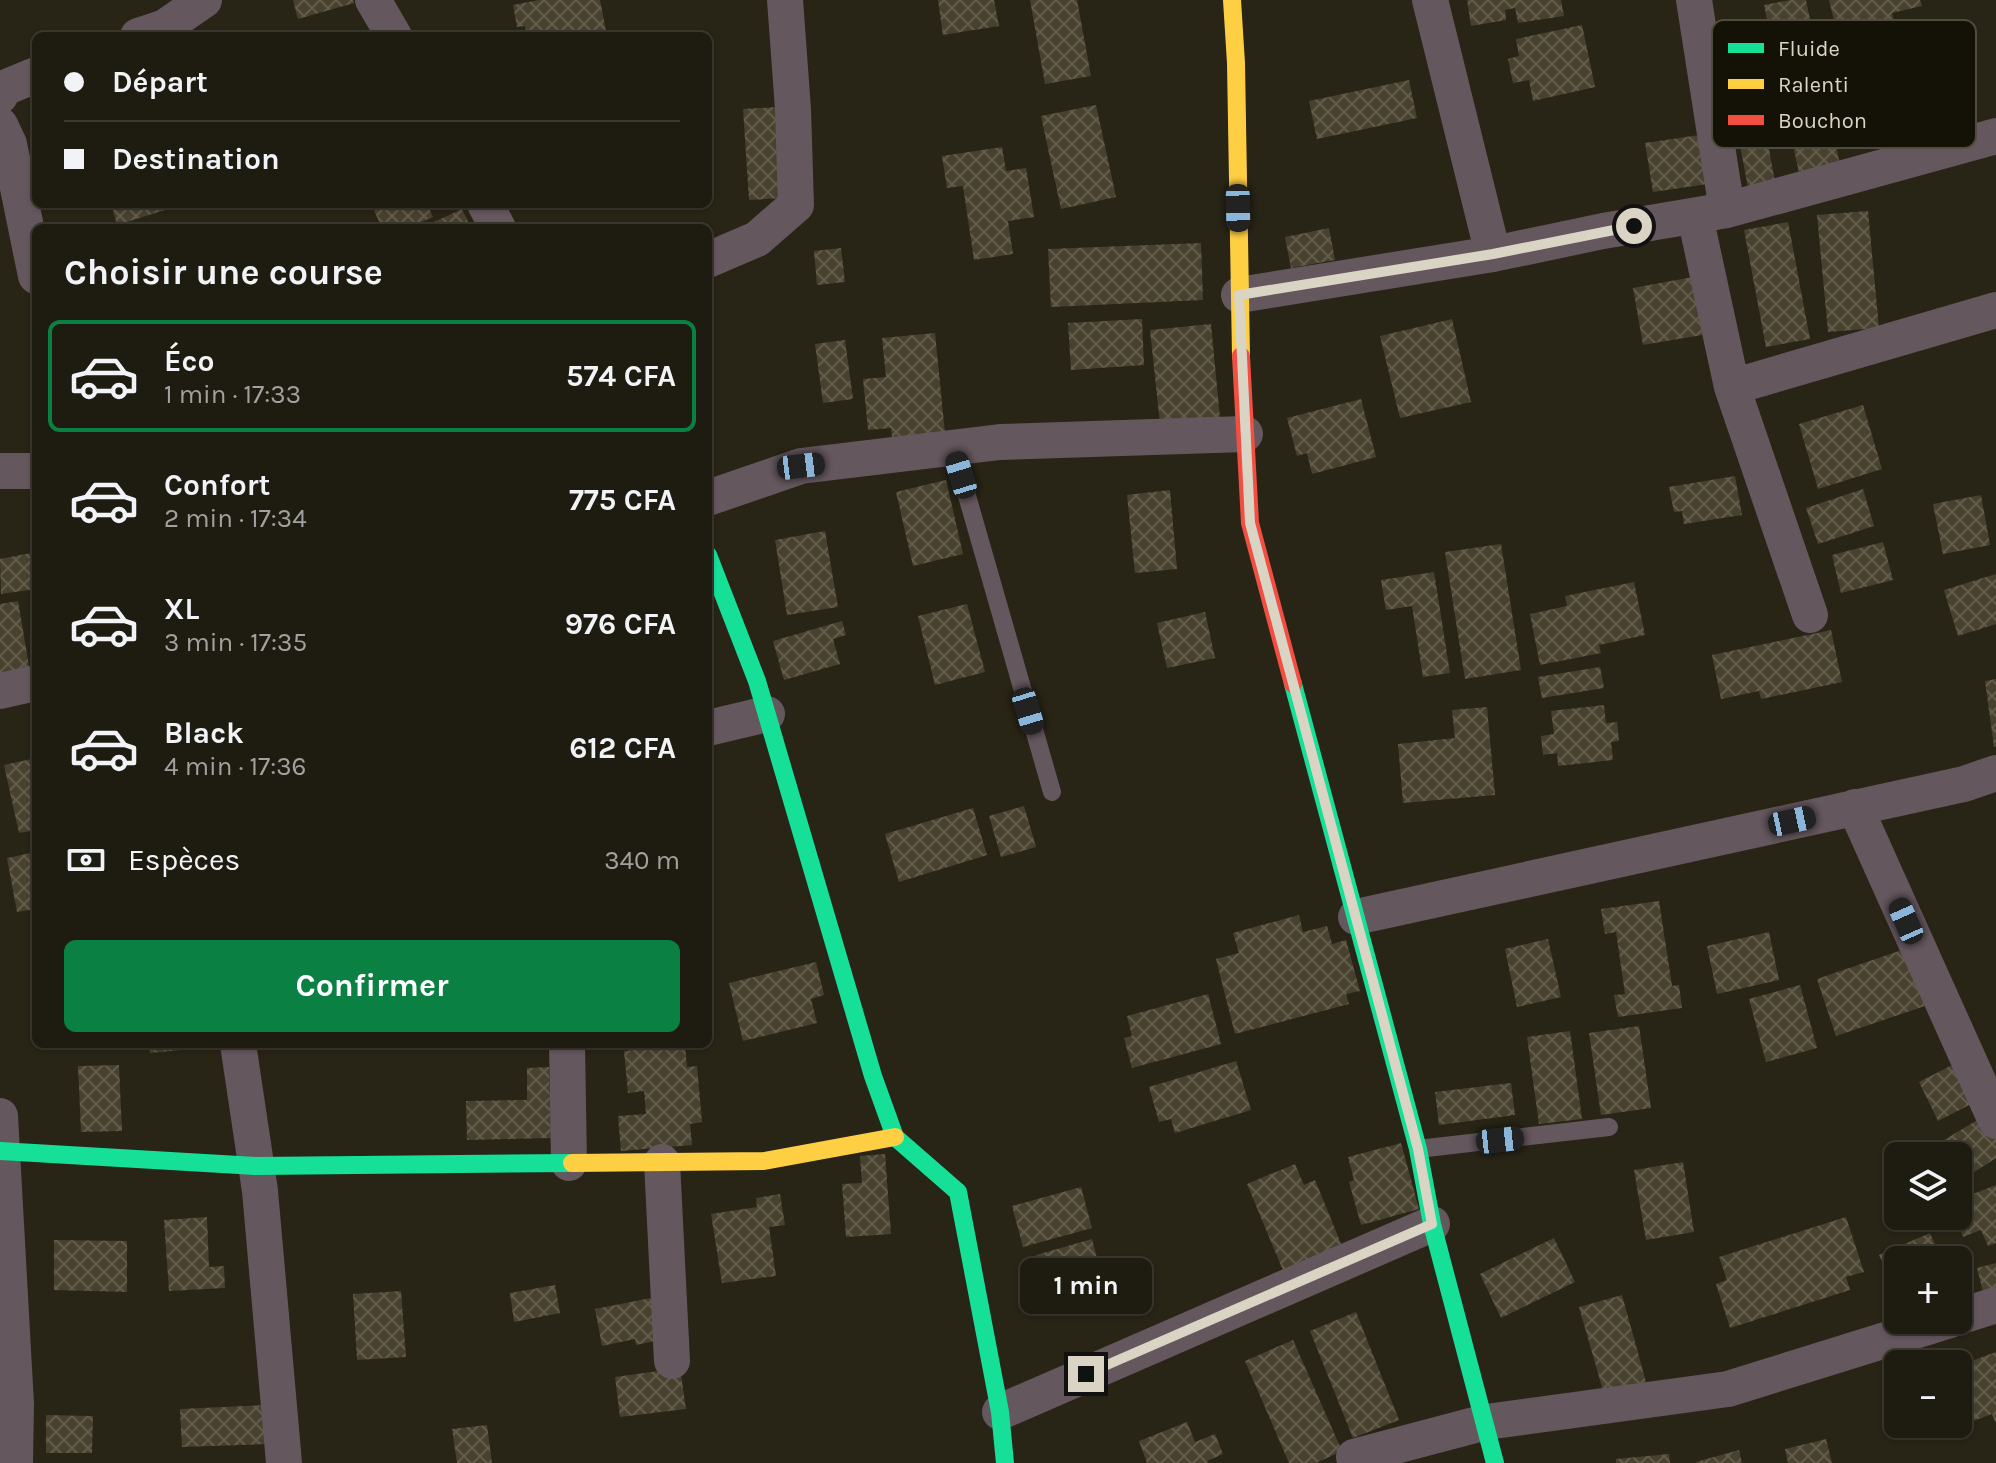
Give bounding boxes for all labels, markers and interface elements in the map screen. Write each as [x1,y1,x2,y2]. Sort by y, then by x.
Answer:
legend [1712,20,1976,148]
text: Fluide [1778,36,1840,62]
text: Départ [112,64,208,100]
text: Ralenti [1778,72,1849,98]
text: Bouchon [1778,108,1867,134]
text: Destination [112,141,280,177]
car [1226,184,1250,232]
route start [1616,208,1652,244]
text: Choisir une course [64,251,383,293]
icon: car [68,340,140,412]
text: Éco [164,343,214,379]
text: 574 CFA [566,358,676,394]
text: 1 min · 17:33 [164,379,301,410]
car [943,449,979,501]
car [776,451,826,481]
icon: car [68,464,140,536]
text: Confort [164,467,270,503]
text: 775 CFA [569,482,676,518]
text: 2 min · 17:34 [164,503,307,534]
icon: car [68,588,140,660]
text: XL [164,591,199,627]
text: 976 CFA [565,606,676,642]
text: 3 min · 17:35 [164,627,307,658]
car [1010,685,1046,737]
icon: car [68,712,140,784]
text: Black [164,715,244,751]
text: 612 CFA [569,730,676,766]
text: 4 min · 17:36 [164,751,306,782]
car [1766,804,1818,838]
icon: cash [64,838,108,882]
text: Espèces [128,842,240,878]
text: 340 m [604,845,680,876]
car [1885,894,1927,948]
button: Confirmer [64,940,680,1032]
car [1475,1126,1525,1154]
map controls [1884,1142,1972,1438]
button: layers [1884,1142,1972,1230]
button: + [1884,1246,1972,1334]
callout: 1 min [1020,1258,1152,1314]
text: 1 min [1053,1270,1119,1301]
button: − [1884,1350,1972,1438]
route end [1068,1356,1104,1392]

